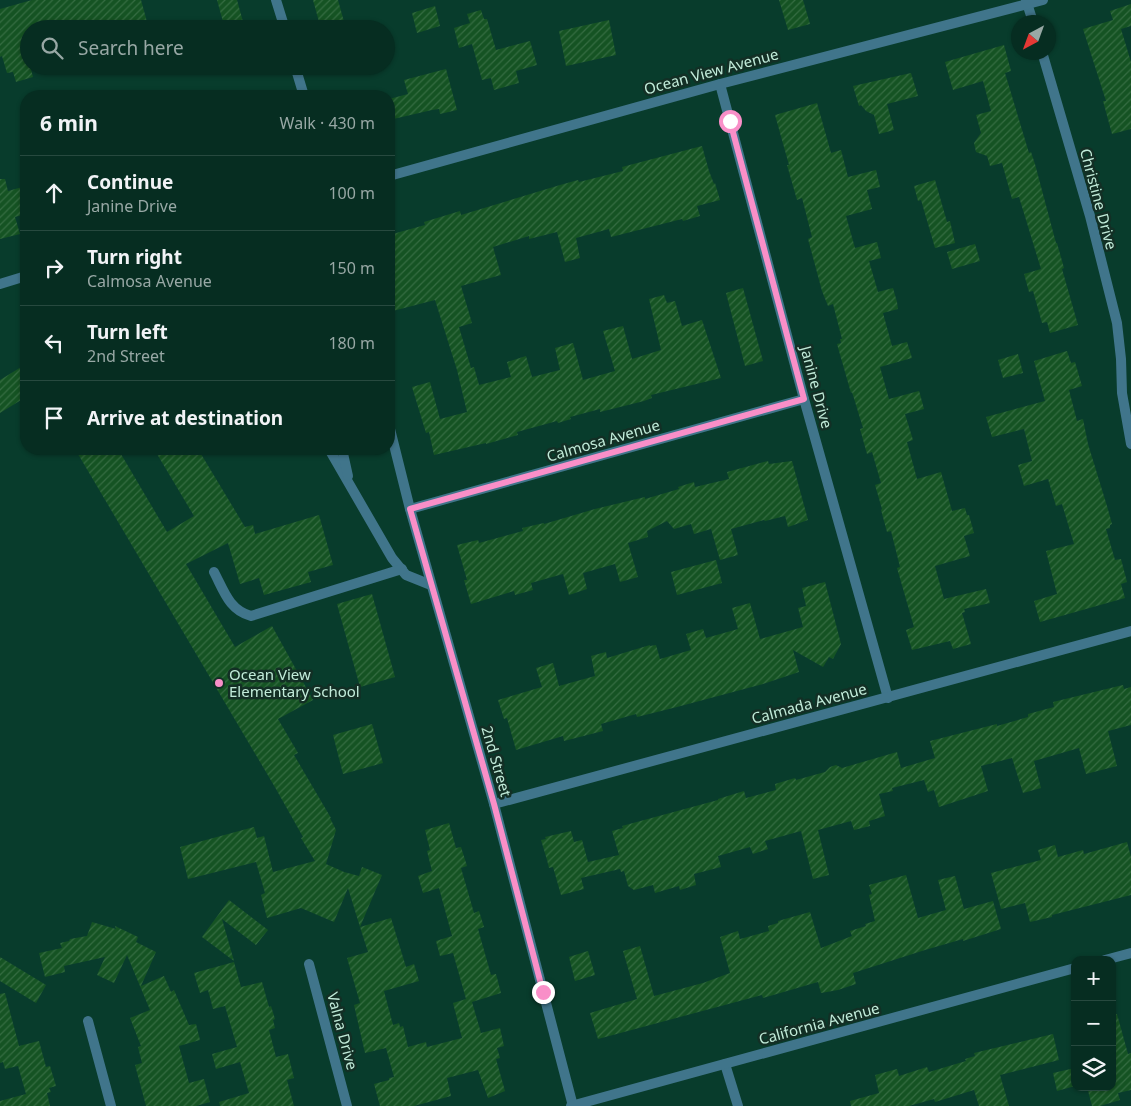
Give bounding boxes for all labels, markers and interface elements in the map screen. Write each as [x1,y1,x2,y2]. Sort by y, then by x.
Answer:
north arrow [1011,15,1056,60]
search box [20,20,395,75]
icon: search [38,34,66,62]
text: Search here [78,35,184,61]
street label: Ocean View Avenue [642,43,780,99]
text: 6 min [40,109,98,137]
route start [719,110,742,133]
text: Walk · 430 m [280,112,375,134]
street label: Christine Drive [1076,146,1122,252]
text: Continue [87,169,173,195]
icon: ahead [40,179,68,207]
text: 100 m [328,182,375,204]
text: Janine Drive [87,195,177,217]
text: Turn right [87,244,182,270]
icon: right [40,254,68,282]
text: 150 m [328,257,375,279]
text: Calmosa Avenue [87,270,212,292]
text: Turn left [87,319,168,345]
icon: left [40,329,68,357]
text: 180 m [328,332,375,354]
street label: Janine Drive [796,342,838,430]
text: 2nd Street [87,345,165,367]
icon: arrive [40,404,68,432]
text: Arrive at destination [87,405,283,431]
street label: Calmosa Avenue [544,414,662,466]
place label: Ocean View Elementary School [229,664,360,701]
marker: Ocean View Elementary School [213,677,225,689]
street label: Calmada Avenue [749,678,869,728]
street label: 2nd Street [477,723,517,799]
map controls [1071,956,1116,1091]
button: + [1071,956,1116,1001]
route end [532,981,555,1004]
street label: Valna Drive [323,990,363,1072]
street label: California Avenue [756,997,882,1049]
button: − [1071,1001,1116,1046]
button: layers [1071,1046,1116,1091]

